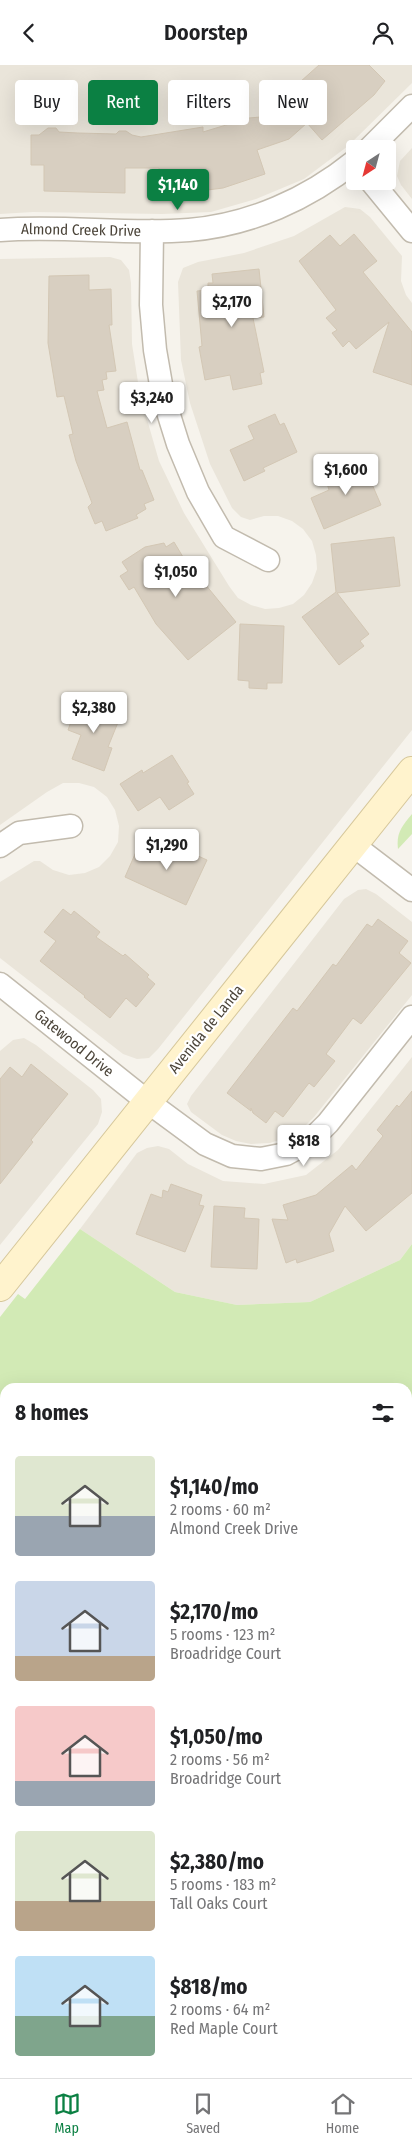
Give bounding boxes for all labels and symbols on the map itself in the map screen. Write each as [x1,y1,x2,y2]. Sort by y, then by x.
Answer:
north arrow [346,140,396,190]
pin: $1,140 [137,169,219,211]
street label: Almond Creek Drive [21,220,141,240]
pin: $2,170 [191,285,273,328]
pin: $3,240 [111,381,193,424]
pin: $1,600 [305,453,387,496]
pin: $1,050 [135,555,217,598]
pin: $2,380 [53,691,135,734]
pin: $1,290 [126,829,208,871]
street label: Avenida de Landa [165,981,247,1077]
street label: Gatewood Drive [31,1005,117,1081]
pin: $818 [274,1125,334,1167]

